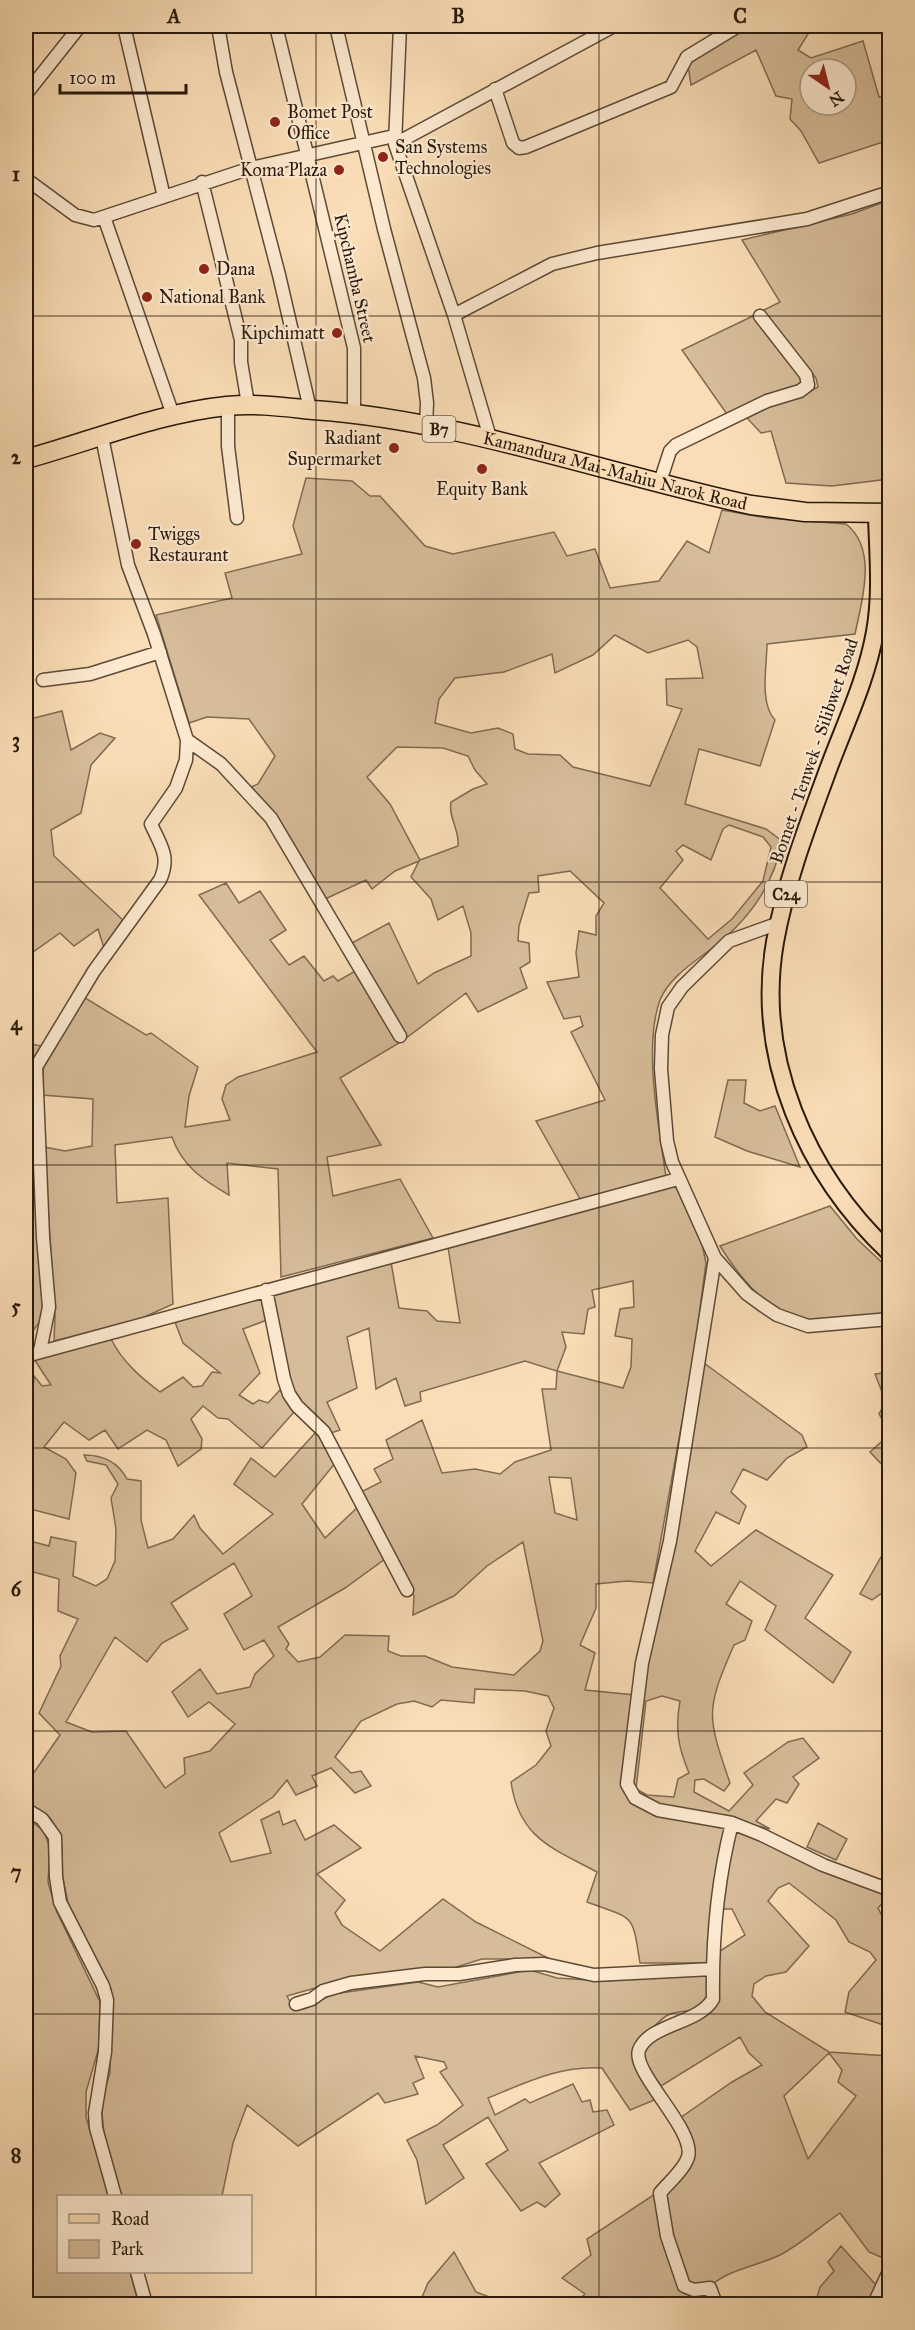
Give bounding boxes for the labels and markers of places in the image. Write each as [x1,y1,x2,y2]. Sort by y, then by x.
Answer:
place label: Bomet Post Office [287,101,374,144]
marker: Bomet Post Office [268,115,282,129]
place label: San Systems Technologies [395,136,491,180]
marker: San Systems Technologies [376,150,390,164]
place label: Koma Plaza [240,159,327,181]
marker: Koma Plaza [332,163,346,177]
place label: Dana [216,258,256,280]
marker: Dana [197,262,211,276]
place label: National Bank [159,286,266,308]
marker: National Bank [140,290,154,304]
place label: Kipchimatt [240,322,326,344]
marker: Kipchimatt [330,326,344,340]
place label: Radiant Supermarket [287,427,383,470]
marker: Radiant Supermarket [387,441,401,455]
marker: Equity Bank [475,462,489,476]
place label: Equity Bank [436,478,529,501]
place label: Twiggs Restaurant [148,523,229,566]
marker: Twiggs Restaurant [129,537,143,551]

